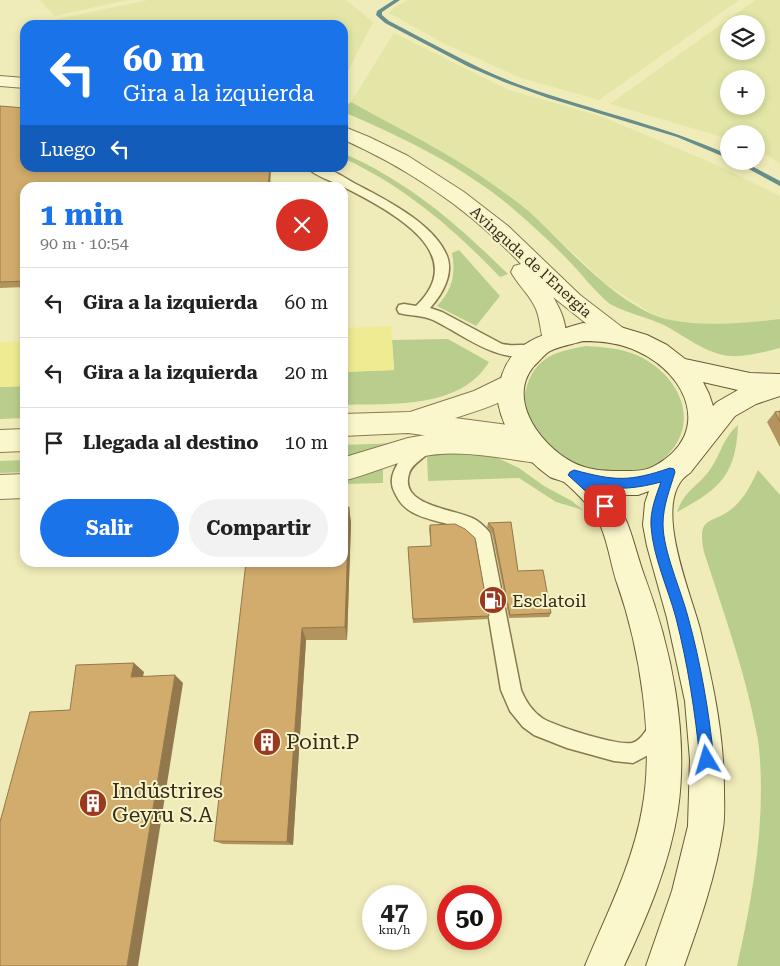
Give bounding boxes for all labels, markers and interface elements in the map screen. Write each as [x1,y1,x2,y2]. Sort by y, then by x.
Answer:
map controls [720,15,765,170]
button: layers [720,15,765,60]
text: 60 m [123,39,205,80]
icon: left [40,40,105,105]
button: + [720,70,765,115]
text: Gira a la izquierda [123,81,314,106]
button: − [720,125,765,170]
icon: left [106,135,134,163]
text: Luego [40,138,96,161]
text: 1 min [40,197,123,232]
button: close [276,199,328,251]
street label: Avinguda de l'Energia [466,203,596,321]
text: 90 m · 10:54 [40,234,129,253]
icon: left [40,289,68,317]
text: Gira a la izquierda [83,291,258,314]
text: 60 m [285,291,328,314]
icon: left [40,359,68,387]
text: Gira a la izquierda [83,361,258,384]
text: 20 m [285,361,328,384]
icon: arrive [40,429,68,457]
text: Llegada al destino [83,431,259,454]
text: 10 m [285,431,328,454]
pin [584,485,626,527]
icon: arrive [591,492,619,520]
button: Salir [40,499,179,557]
button: Compartir [189,499,328,557]
fuel station icon: Esclatoil [478,585,508,615]
place label: Esclatoil [512,590,587,611]
building icon: Point.P [252,727,282,757]
place label: Point.P [286,730,359,754]
position arrow [680,733,732,785]
place label: Indústrires Geyru S.A [112,779,223,827]
building icon: Indústrires Geyru S.A [78,788,108,818]
speed limit sign: 50 [437,885,502,950]
text: 47 [380,897,409,926]
text: km/h [378,923,411,937]

